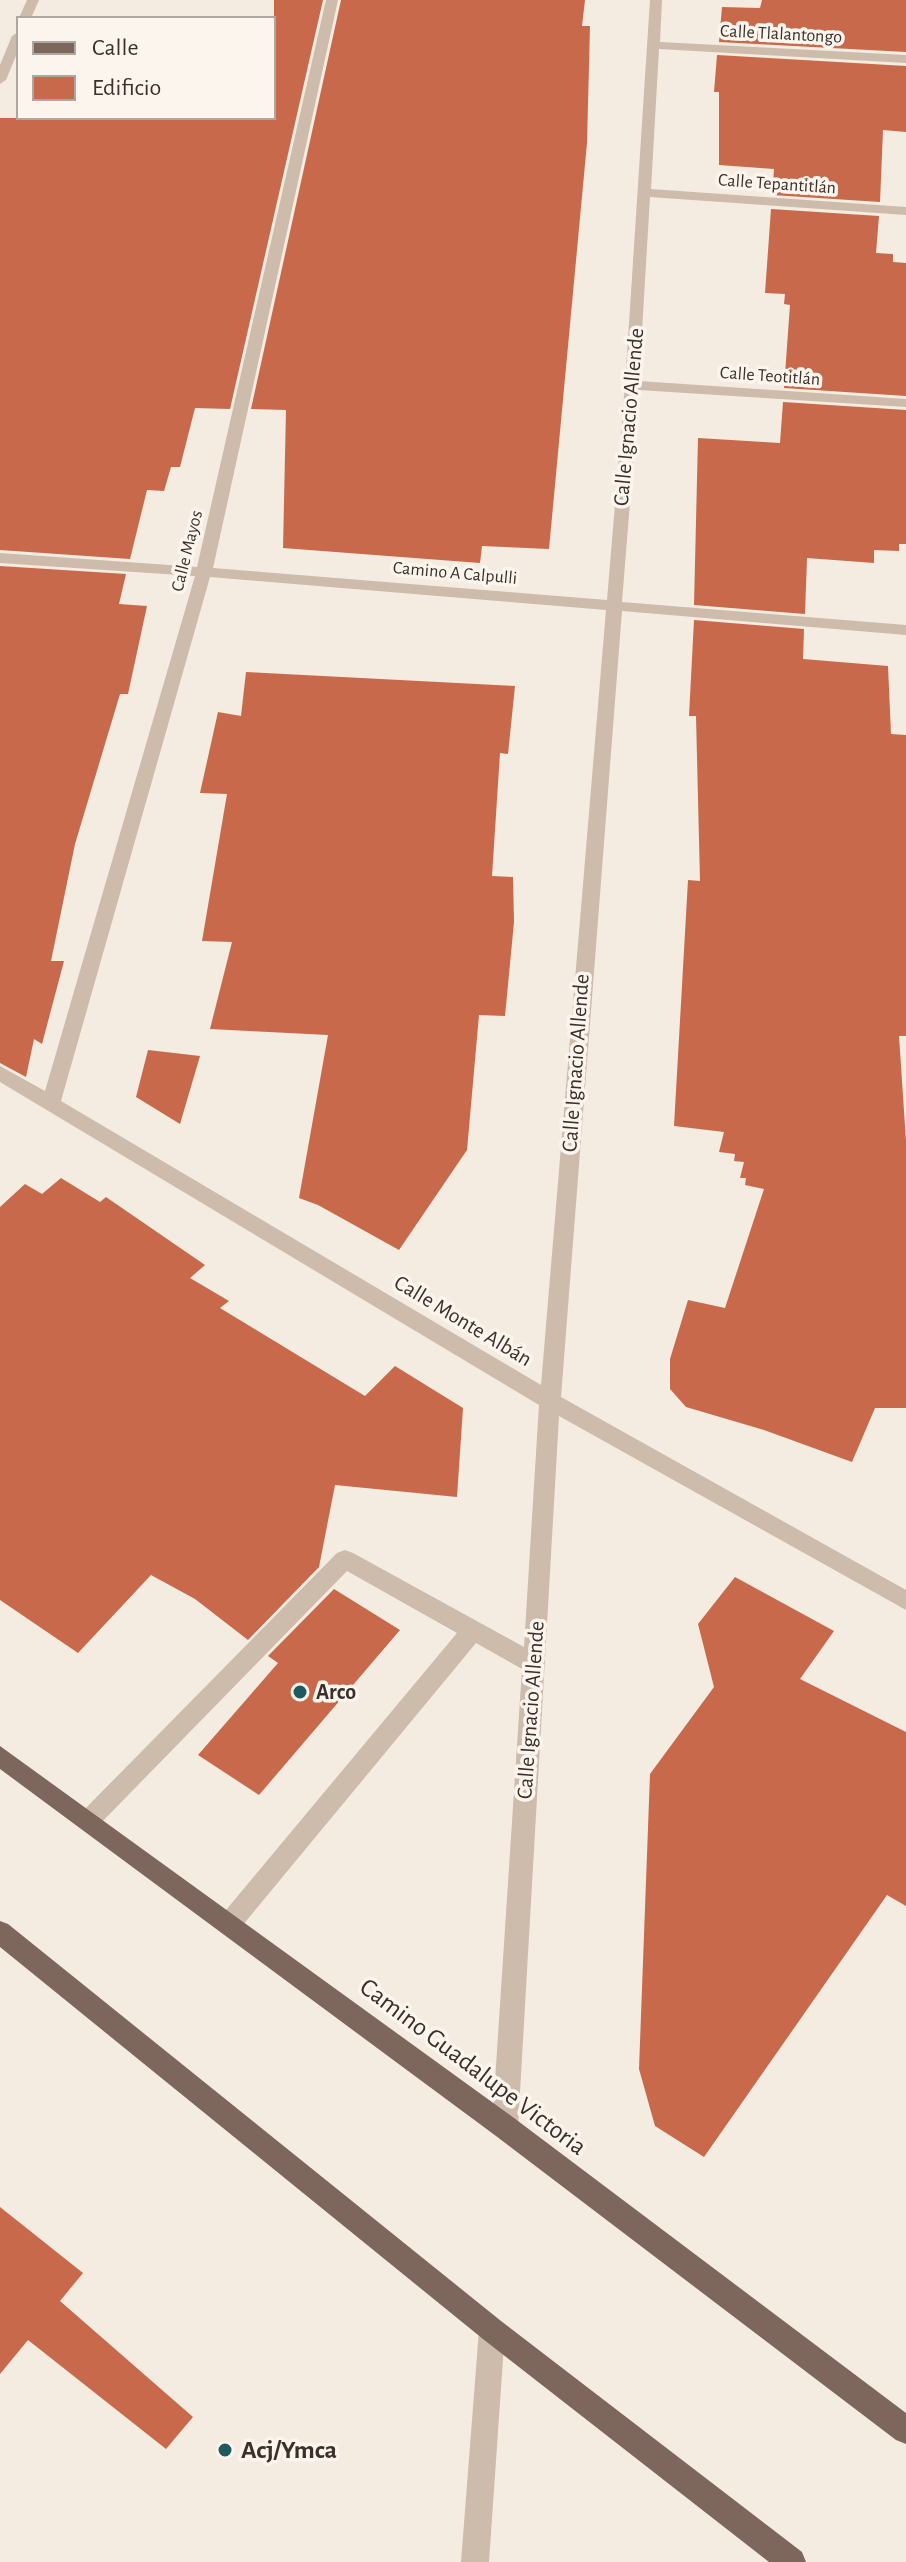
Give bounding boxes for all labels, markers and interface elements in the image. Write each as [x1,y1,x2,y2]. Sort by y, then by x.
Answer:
legend [16,16,276,120]
street label: Calle Tlalantongo [719,20,843,48]
text: Calle [92,36,139,60]
text: Edificio [92,76,161,100]
street label: Calle Tepantitlán [717,169,837,199]
street label: Calle Ignacio Allende [608,327,650,507]
street label: Calle Teotitlán [719,362,821,390]
street label: Calle Mayos [166,508,208,594]
street label: Camino A Calpulli [392,557,518,589]
street label: Calle Ignacio Allende [557,973,595,1153]
street label: Calle Monte Albán [389,1269,537,1373]
street label: Calle Ignacio Allende [512,1620,550,1800]
place label: Arco [316,1679,356,1705]
marker: Arco [291,1683,309,1701]
street label: Camino Guadalupe Victoria [353,1972,593,2162]
place label: Acj/Ymca [241,2434,337,2466]
marker: Acj/Ymca [216,2441,234,2459]

